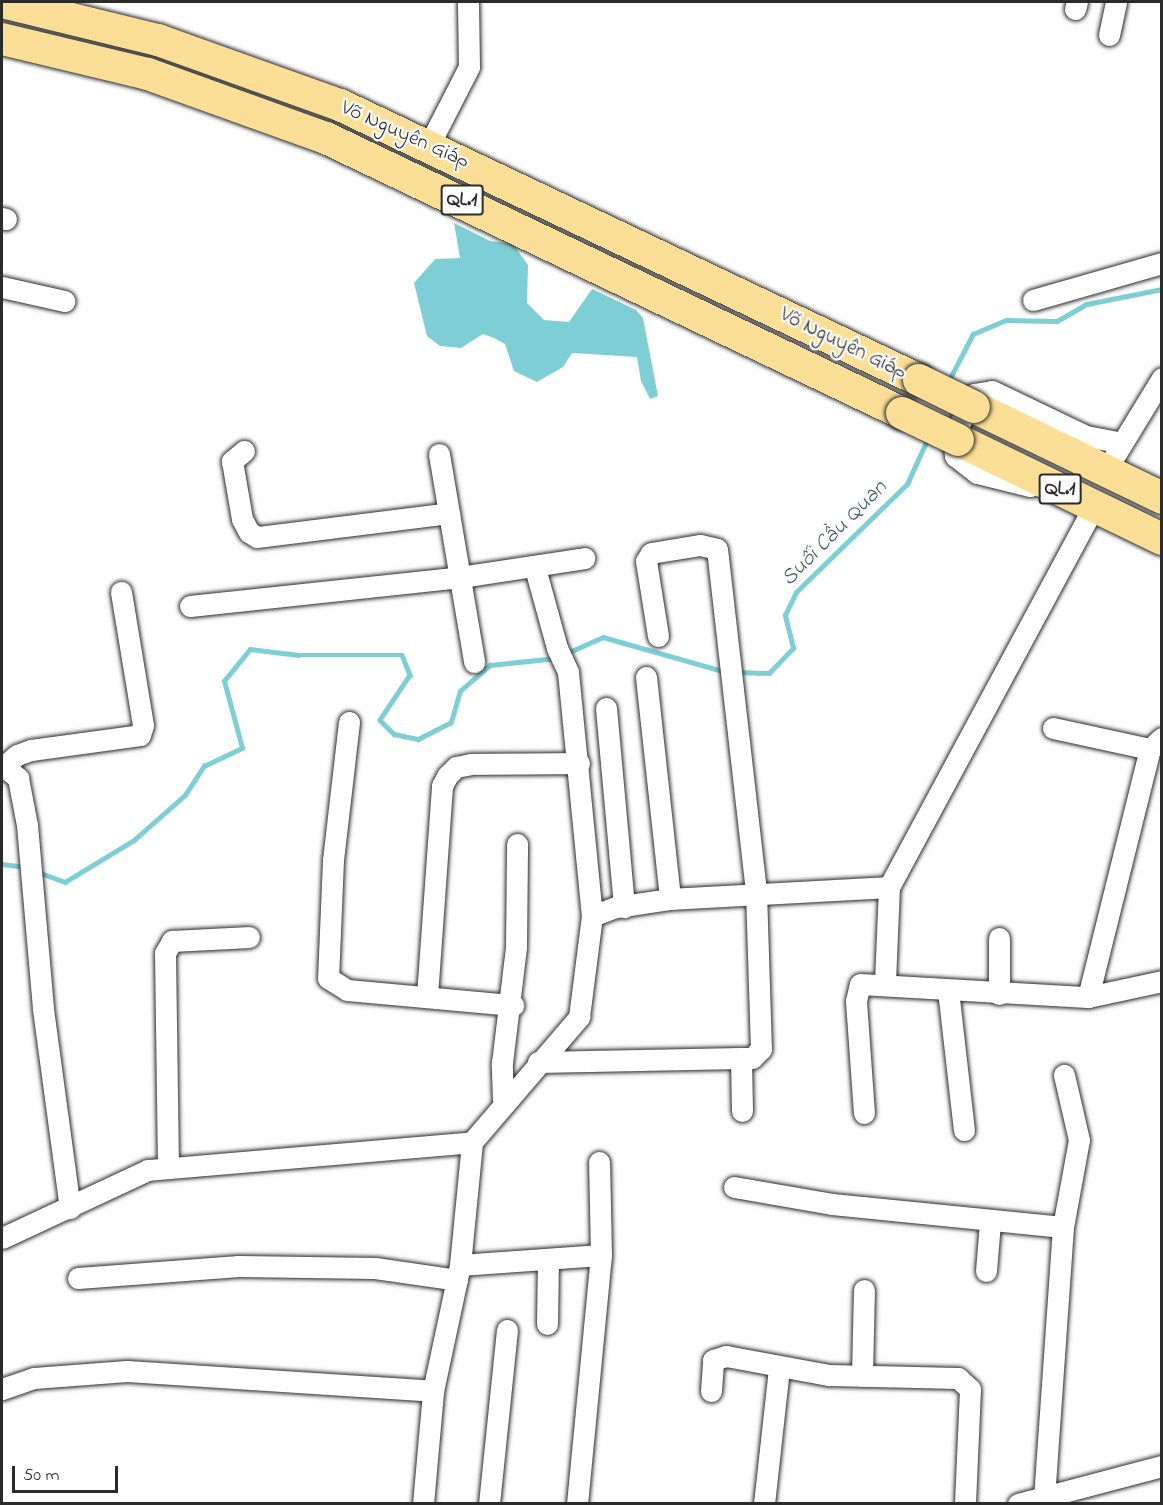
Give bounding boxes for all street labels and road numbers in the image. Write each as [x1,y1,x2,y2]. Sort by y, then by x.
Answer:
street label: Võ Nguyên Giáp [337,95,473,175]
road number: QL.1 [440,183,484,217]
street label: Võ Nguyên Giáp [775,302,911,386]
road number: QL.1 [1038,472,1082,506]

